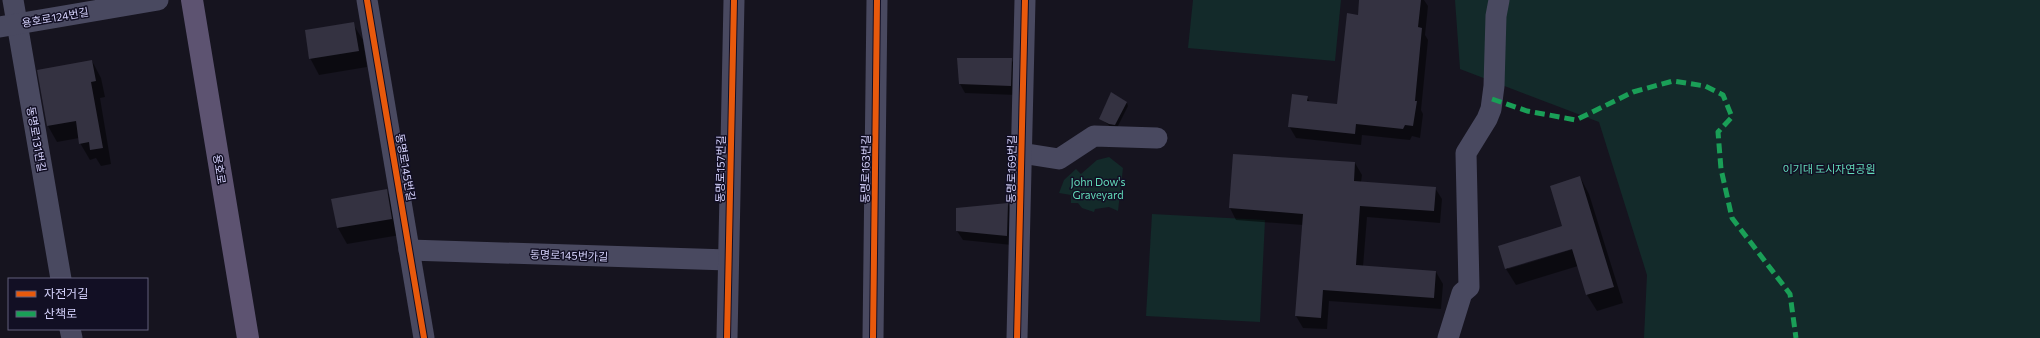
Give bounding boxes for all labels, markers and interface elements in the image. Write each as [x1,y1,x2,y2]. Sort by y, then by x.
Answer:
street label: 용호로124번길 [20,5,90,29]
street label: 동명로131번길 [25,105,49,173]
street label: 동명로145번길 [394,132,418,202]
street label: 동명로157번길 [713,135,727,203]
street label: 동명로163번길 [858,135,872,203]
street label: 동명로169번길 [1004,135,1018,203]
street label: 용호로 [211,153,229,185]
park label: 이기대 도시자연공원 [1782,162,1876,175]
park label: John Dow's Graveyard [1071,175,1126,201]
street label: 동명로145번가길 [530,247,608,263]
legend [8,278,148,330]
text: 자전거길 [44,286,88,300]
text: 산책로 [44,306,77,320]

